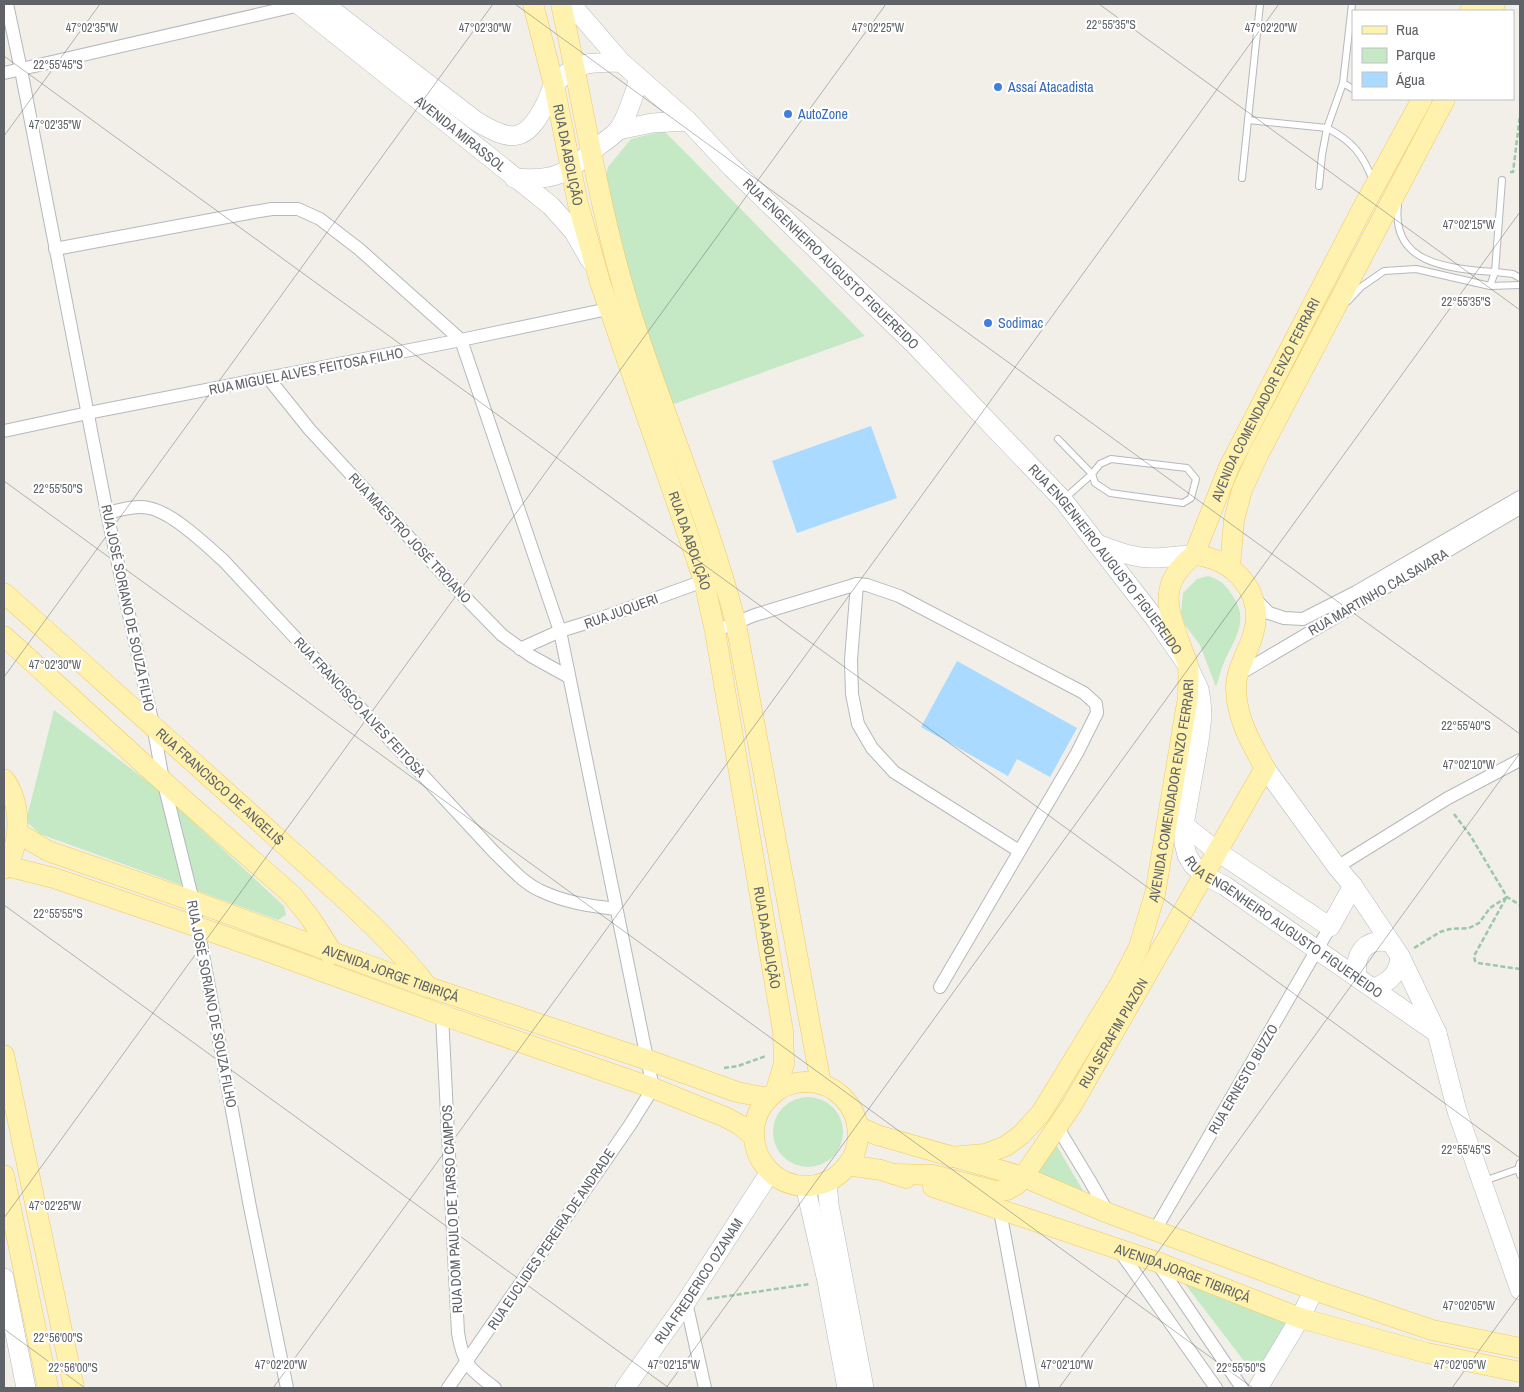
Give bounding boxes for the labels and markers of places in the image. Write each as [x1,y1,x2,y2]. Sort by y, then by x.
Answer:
place label: Assaí Atacadista [1007,78,1094,96]
marker: Assaí Atacadista [992,81,1004,93]
place label: AutoZone [797,105,848,123]
marker: AutoZone [782,108,794,120]
place label: Sodimac [998,314,1044,332]
marker: Sodimac [982,317,994,329]

